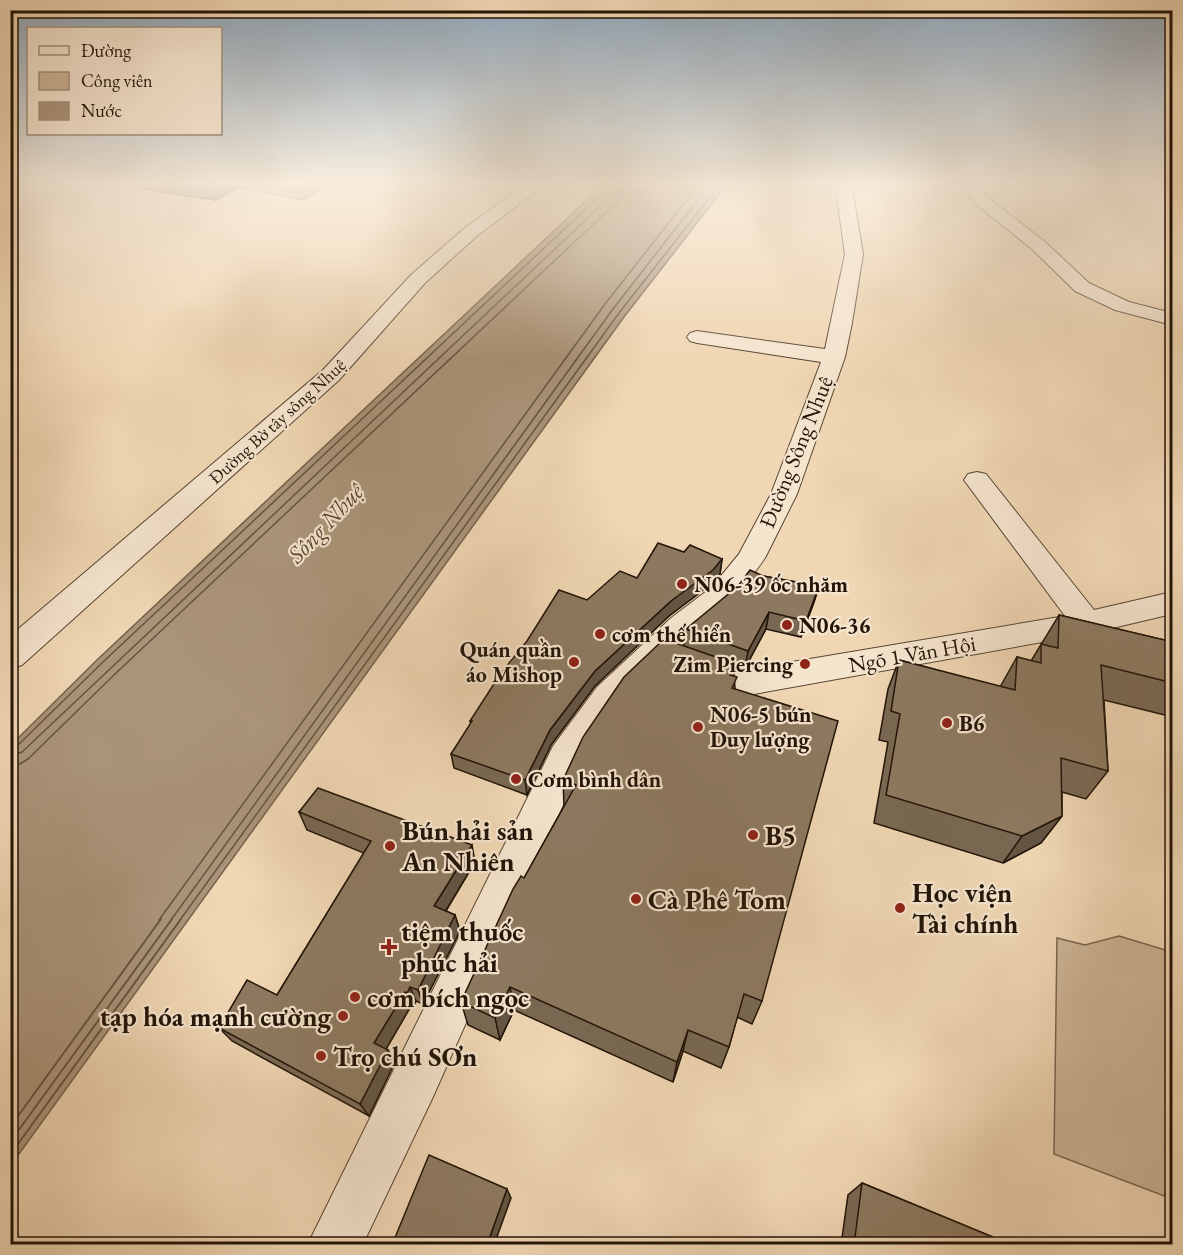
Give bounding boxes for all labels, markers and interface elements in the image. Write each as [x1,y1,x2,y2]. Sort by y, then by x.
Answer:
legend [27,27,222,135]
text: Đường [81,39,131,62]
text: Công viên [81,69,153,92]
text: Nước [81,99,122,122]
street label: Đường Bờ tây sông Nhuệ [204,353,350,489]
street label: Đường Sông Nhuệ [752,371,840,532]
water label: Sông Nhuệ [280,475,371,570]
place label: N06-39 ốc nhăm [694,570,848,599]
marker: N06-39 ốc nhăm [675,577,689,591]
place label: N06-36 [799,611,871,640]
marker: N06-36 [780,618,794,632]
place label: cơm thế hiển [612,620,732,649]
marker: cơm thế hiển [593,627,607,641]
street label: Ngõ 1 Văn Hội [846,629,978,679]
place label: Quán quần áo Mishop [460,635,563,689]
place label: Zim Piercing [674,650,794,679]
marker: Quán quần áo Mishop [567,655,581,669]
marker: Zim Piercing [798,657,812,671]
place label: N06-5 bún Duy lượng [710,700,812,754]
place label: B6 [959,709,985,738]
marker: B6 [940,716,954,730]
marker: N06-5 bún Duy lượng [691,720,705,734]
place label: Cơm bình dân [528,765,662,794]
marker: Cơm bình dân [509,772,523,786]
place label: Bún hải sản An Nhiên [401,813,534,879]
place label: B5 [765,818,796,853]
marker: B5 [746,828,760,842]
marker: Bún hải sản An Nhiên [383,839,397,853]
place label: Học viện Tài chính [912,875,1018,941]
place label: Cà Phê Tom [648,882,786,917]
marker: Cà Phê Tom [629,892,643,906]
marker: Học viện Tài chính [893,901,907,915]
place label: tiệm thuốc phúc hải [401,914,523,980]
marker: tiệm thuốc phúc hải [382,940,396,954]
place label: cơm bích ngọc [367,980,529,1015]
marker: cơm bích ngọc [348,990,362,1004]
place label: tạp hóa mạnh cường [100,999,331,1034]
marker: tạp hóa mạnh cường [336,1009,350,1023]
place label: Trọ chú SƠn [333,1039,477,1074]
marker: Trọ chú SƠn [314,1049,328,1063]

